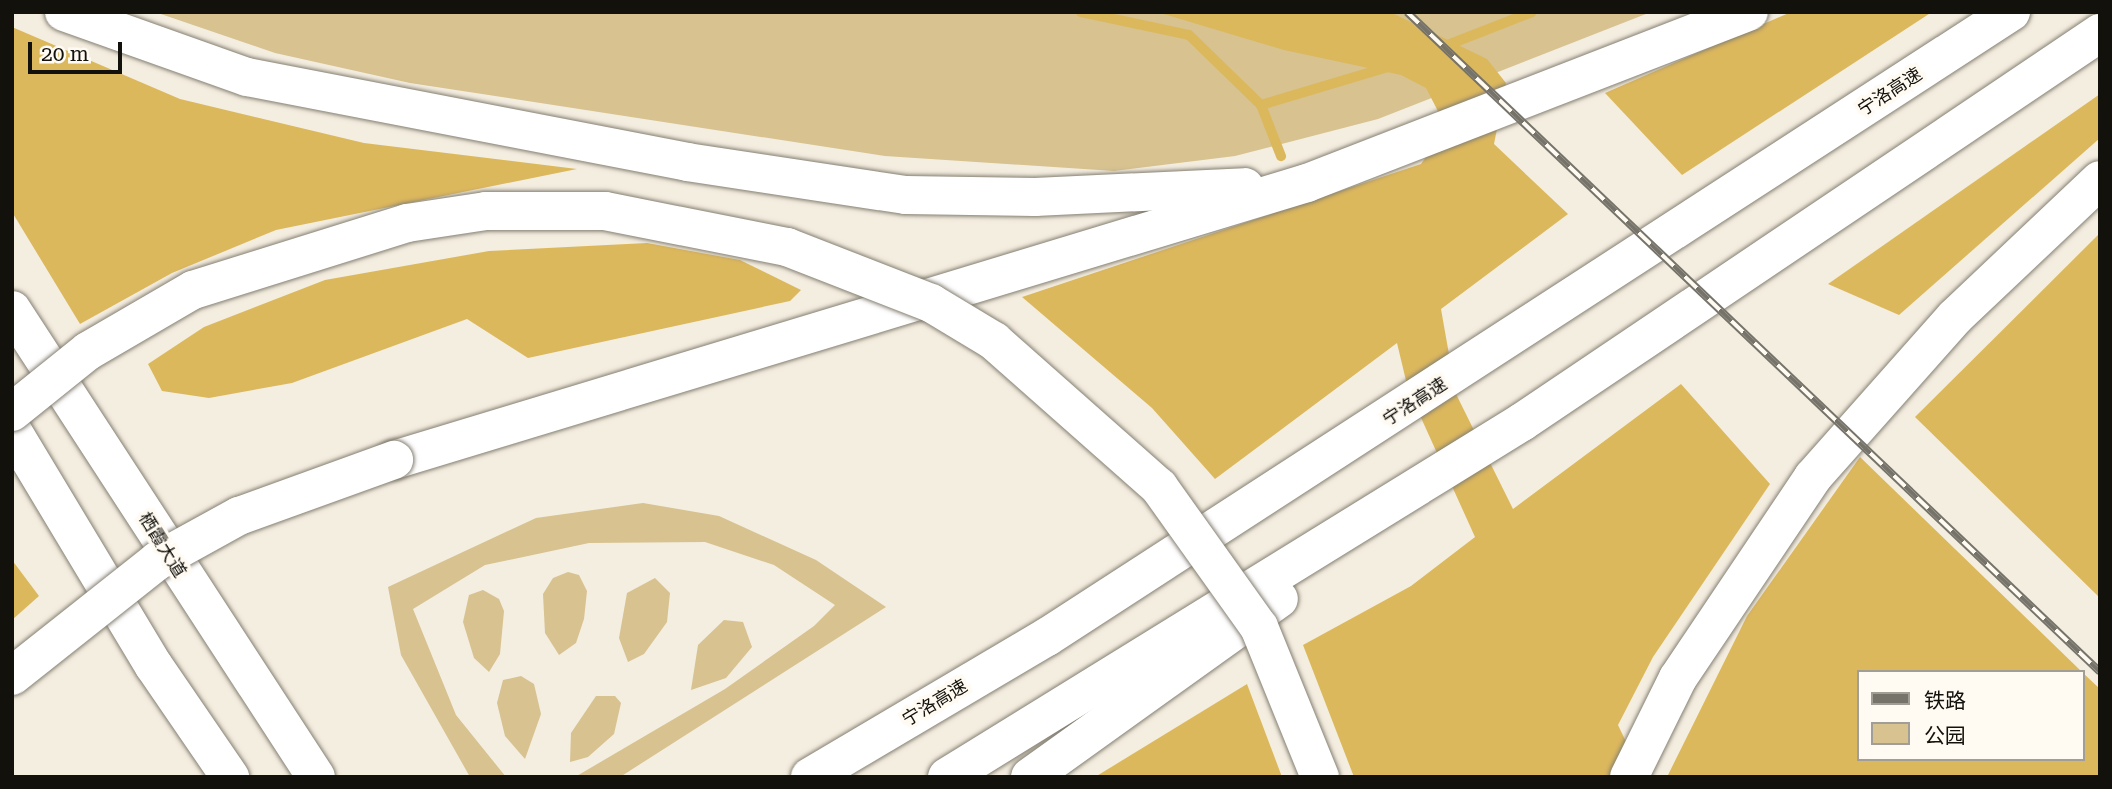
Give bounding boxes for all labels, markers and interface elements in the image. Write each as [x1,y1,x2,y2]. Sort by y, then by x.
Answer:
scale bar [32,28,126,72]
text: 20 m [41,42,89,66]
street label: 宁洛高速 [1854,63,1926,121]
street label: 宁洛高速 [1379,373,1451,431]
street label: 栖霞大道 [134,509,190,581]
legend [1856,670,2084,761]
street label: 宁洛高速 [899,675,971,731]
text: 铁路 [1924,689,1966,713]
text: 公园 [1924,724,1966,748]

